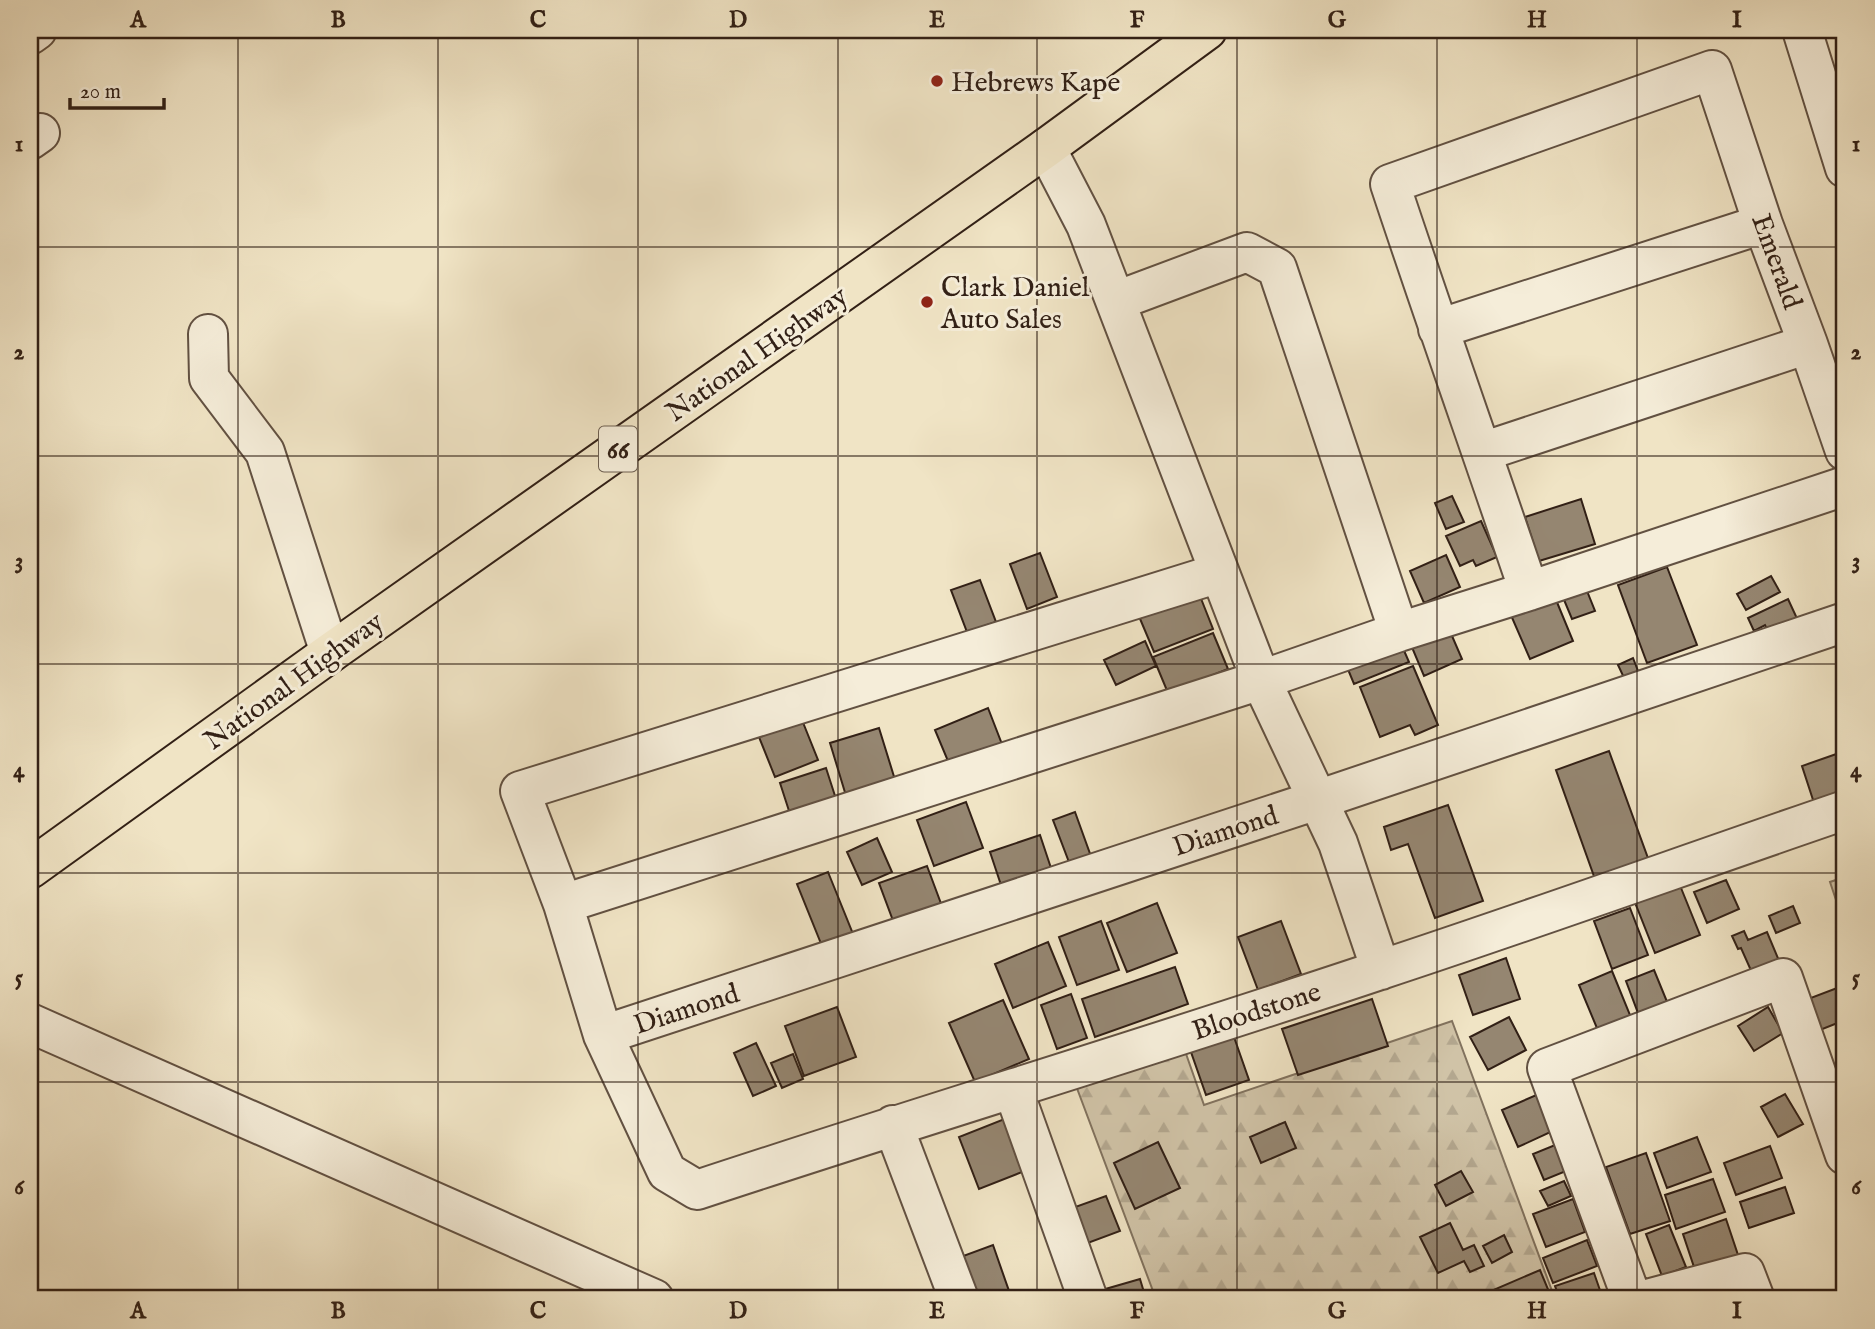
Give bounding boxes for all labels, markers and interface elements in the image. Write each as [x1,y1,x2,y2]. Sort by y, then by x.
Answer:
text: A [129,6,147,35]
text: B [330,6,346,35]
text: C [530,6,547,35]
text: D [729,6,747,35]
text: E [929,6,945,35]
text: F [1130,6,1145,35]
text: G [1328,6,1347,35]
text: H [1527,6,1547,35]
text: I [1732,6,1742,35]
scale bar [70,66,164,110]
place label: Hebrews Kape [951,66,1120,101]
marker: Hebrews Kape [929,73,945,89]
text: 20 m [80,79,121,106]
text: 1 [15,130,23,159]
text: 1 [1852,130,1860,159]
street label: Emerald [1742,210,1809,314]
place label: Clark Daniel Auto Sales [940,271,1090,338]
street label: National Highway [660,279,855,431]
marker: Clark Daniel Auto Sales [919,294,935,310]
text: 2 [14,338,25,367]
text: 2 [1851,338,1862,367]
road number: 66 [599,426,637,471]
text: 3 [15,547,23,576]
text: 3 [1852,547,1860,576]
street label: National Highway [198,605,391,759]
text: 4 [13,756,25,785]
text: 4 [1850,756,1862,785]
street label: Diamond [1169,799,1283,866]
text: 5 [15,964,24,993]
text: 5 [1852,964,1861,993]
street label: Bloodstone [1188,975,1326,1050]
street label: Diamond [630,977,744,1044]
text: 6 [14,1173,25,1202]
text: 6 [1851,1173,1862,1202]
text: A [129,1297,147,1326]
text: B [330,1297,346,1326]
text: C [530,1297,547,1326]
text: D [729,1297,747,1326]
text: E [929,1297,945,1326]
text: F [1130,1297,1145,1326]
text: G [1328,1297,1347,1326]
text: H [1527,1297,1547,1326]
text: I [1732,1297,1742,1326]

